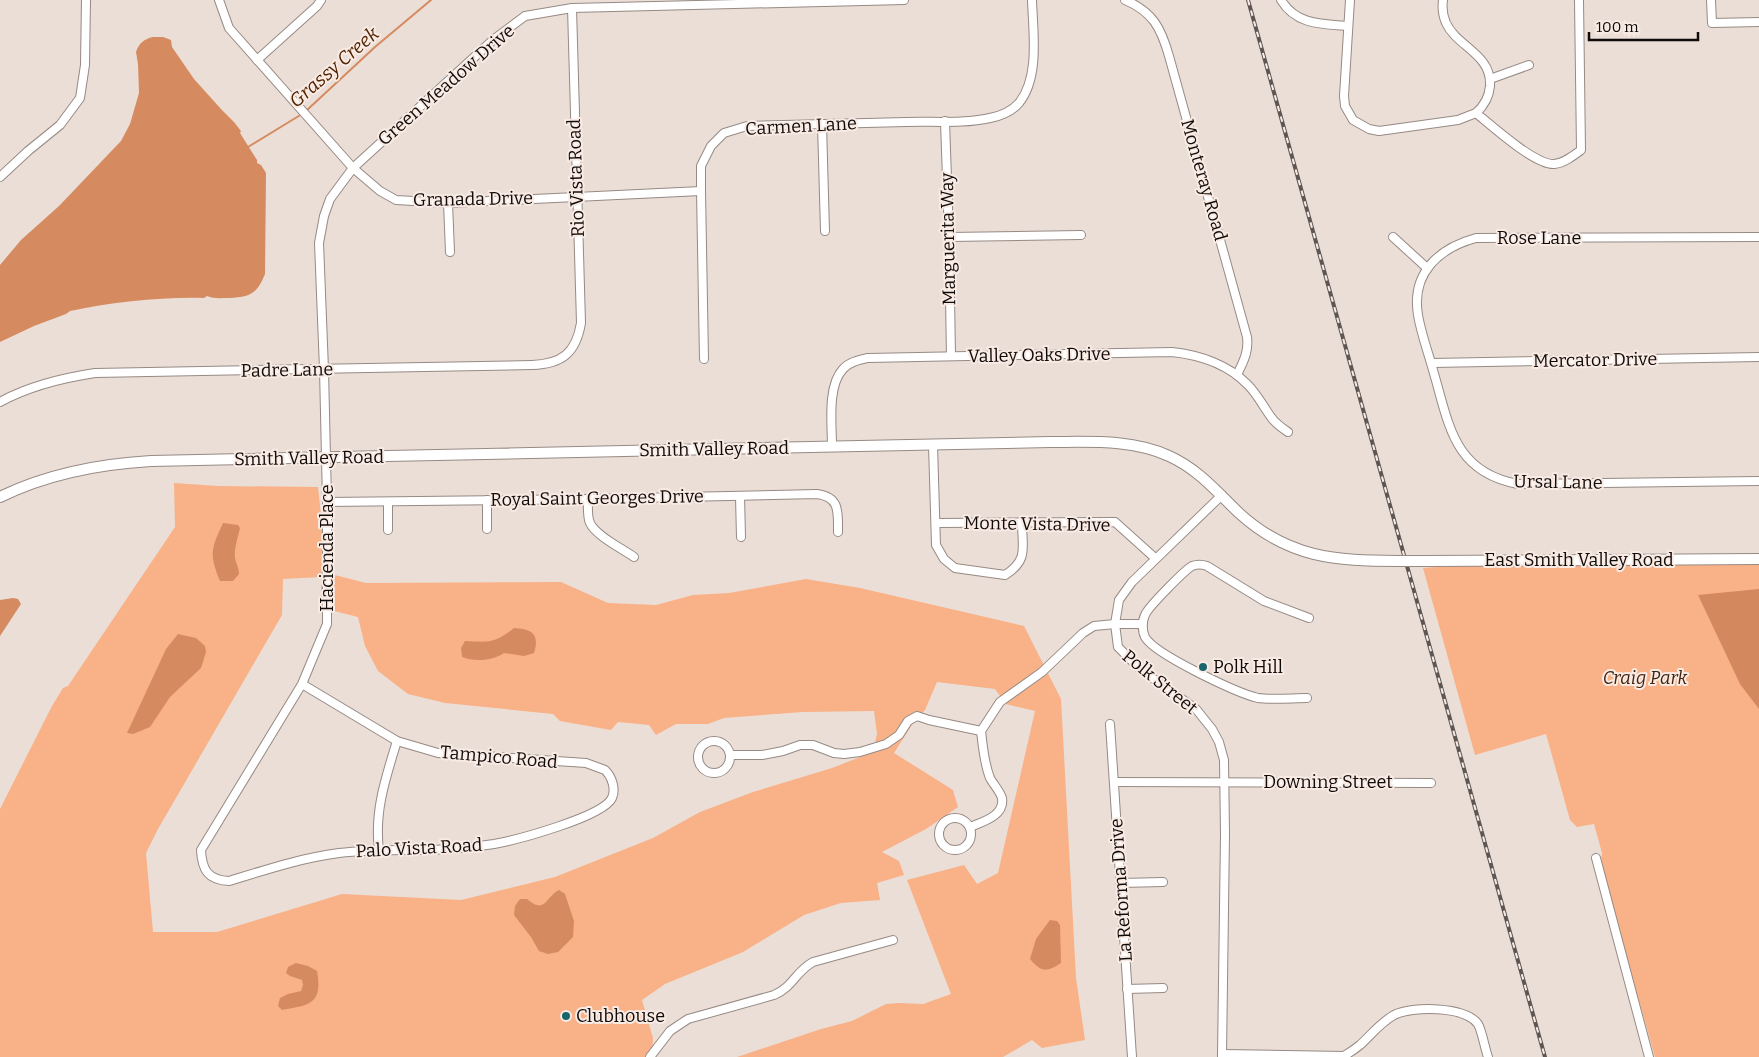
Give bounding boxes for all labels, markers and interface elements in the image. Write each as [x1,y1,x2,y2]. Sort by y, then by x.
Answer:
scale bar [1589,10,1698,42]
text: 100 m [1596,18,1639,36]
street label: Green Meadow Drive [373,20,519,150]
water label: Grassy Creek [284,21,384,112]
street label: Carmen Lane [745,112,857,140]
street label: Monteray Road [1176,117,1232,244]
street label: Rio Vista Road [563,118,589,238]
street label: Marguerita Way [936,172,960,306]
street label: Granada Drive [413,187,533,211]
street label: Rose Lane [1497,227,1581,249]
street label: Valley Oaks Drive [967,343,1111,367]
street label: Mercator Drive [1533,348,1657,372]
street label: Padre Lane [241,358,333,382]
street label: Smith Valley Road [639,437,789,461]
street label: Smith Valley Road [234,446,384,470]
street label: Ursal Lane [1513,470,1603,494]
street label: Hacienda Place [316,484,338,612]
street label: Royal Saint Georges Drive [490,485,704,511]
street label: Monte Vista Drive [963,512,1111,536]
street label: East Smith Valley Road [1484,549,1674,571]
street label: Polk Street [1118,645,1202,719]
place label: Polk Hill [1213,656,1283,678]
marker: Polk Hill [1197,661,1209,673]
park label: Craig Park [1603,667,1688,689]
street label: Tampico Road [439,741,559,773]
street label: Downing Street [1263,771,1393,793]
street label: La Reforma Drive [1105,818,1137,962]
street label: Palo Vista Road [355,834,483,862]
place label: Clubhouse [576,1005,665,1027]
marker: Clubhouse [560,1010,572,1022]

